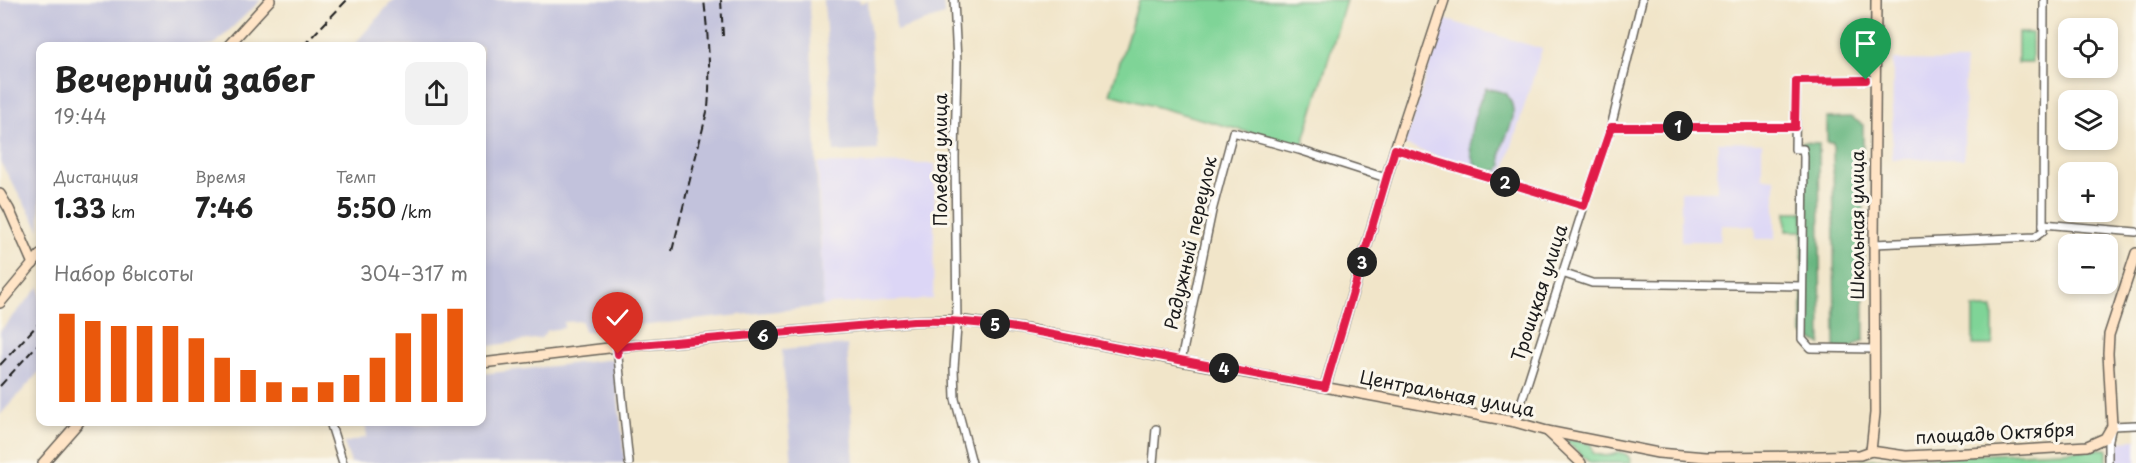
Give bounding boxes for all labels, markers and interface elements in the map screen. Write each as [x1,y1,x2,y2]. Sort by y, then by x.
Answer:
pin [1840,18,1891,80]
map controls [2058,18,2118,294]
button: locate [2058,18,2118,78]
icon: arrive [1849,27,1882,60]
text: Вечерний забег [54,53,314,103]
button: share [405,62,468,125]
button: layers [2058,90,2118,150]
street label: Полевая улица [926,93,953,227]
text: 19:44 [54,101,107,131]
pin: 1 [1663,111,1693,141]
text: 1 [1674,114,1682,138]
street label: Школьная улица [1843,150,1870,300]
street label: Радужный переулок [1156,153,1223,332]
button: + [2058,162,2118,222]
text: Дистанция [54,164,139,188]
text: Время [195,164,246,188]
text: Темп [336,164,376,188]
pin: 2 [1490,167,1520,197]
text: 2 [1499,170,1511,194]
text: 1.33 [54,188,106,227]
text: 7:46 [195,188,253,227]
text: 5:50 [336,188,396,227]
text: km [106,199,135,223]
text: /km [396,199,432,223]
street label: Троицкая улица [1504,220,1574,365]
button: − [2058,234,2118,294]
pin: 3 [1347,247,1377,277]
text: 3 [1357,250,1367,274]
text: Набор высоты [54,258,194,288]
text: 304–317 m [360,258,468,288]
pin [592,292,643,354]
icon: check [601,301,634,334]
pin: 5 [980,309,1010,339]
text: 5 [990,312,1000,336]
pin: 6 [748,320,778,350]
text: 6 [757,323,769,347]
pin: 4 [1209,353,1239,383]
text: 4 [1219,356,1229,380]
street label: Центральная улица [1358,362,1538,423]
street label: площадь Октября [1915,415,2075,450]

